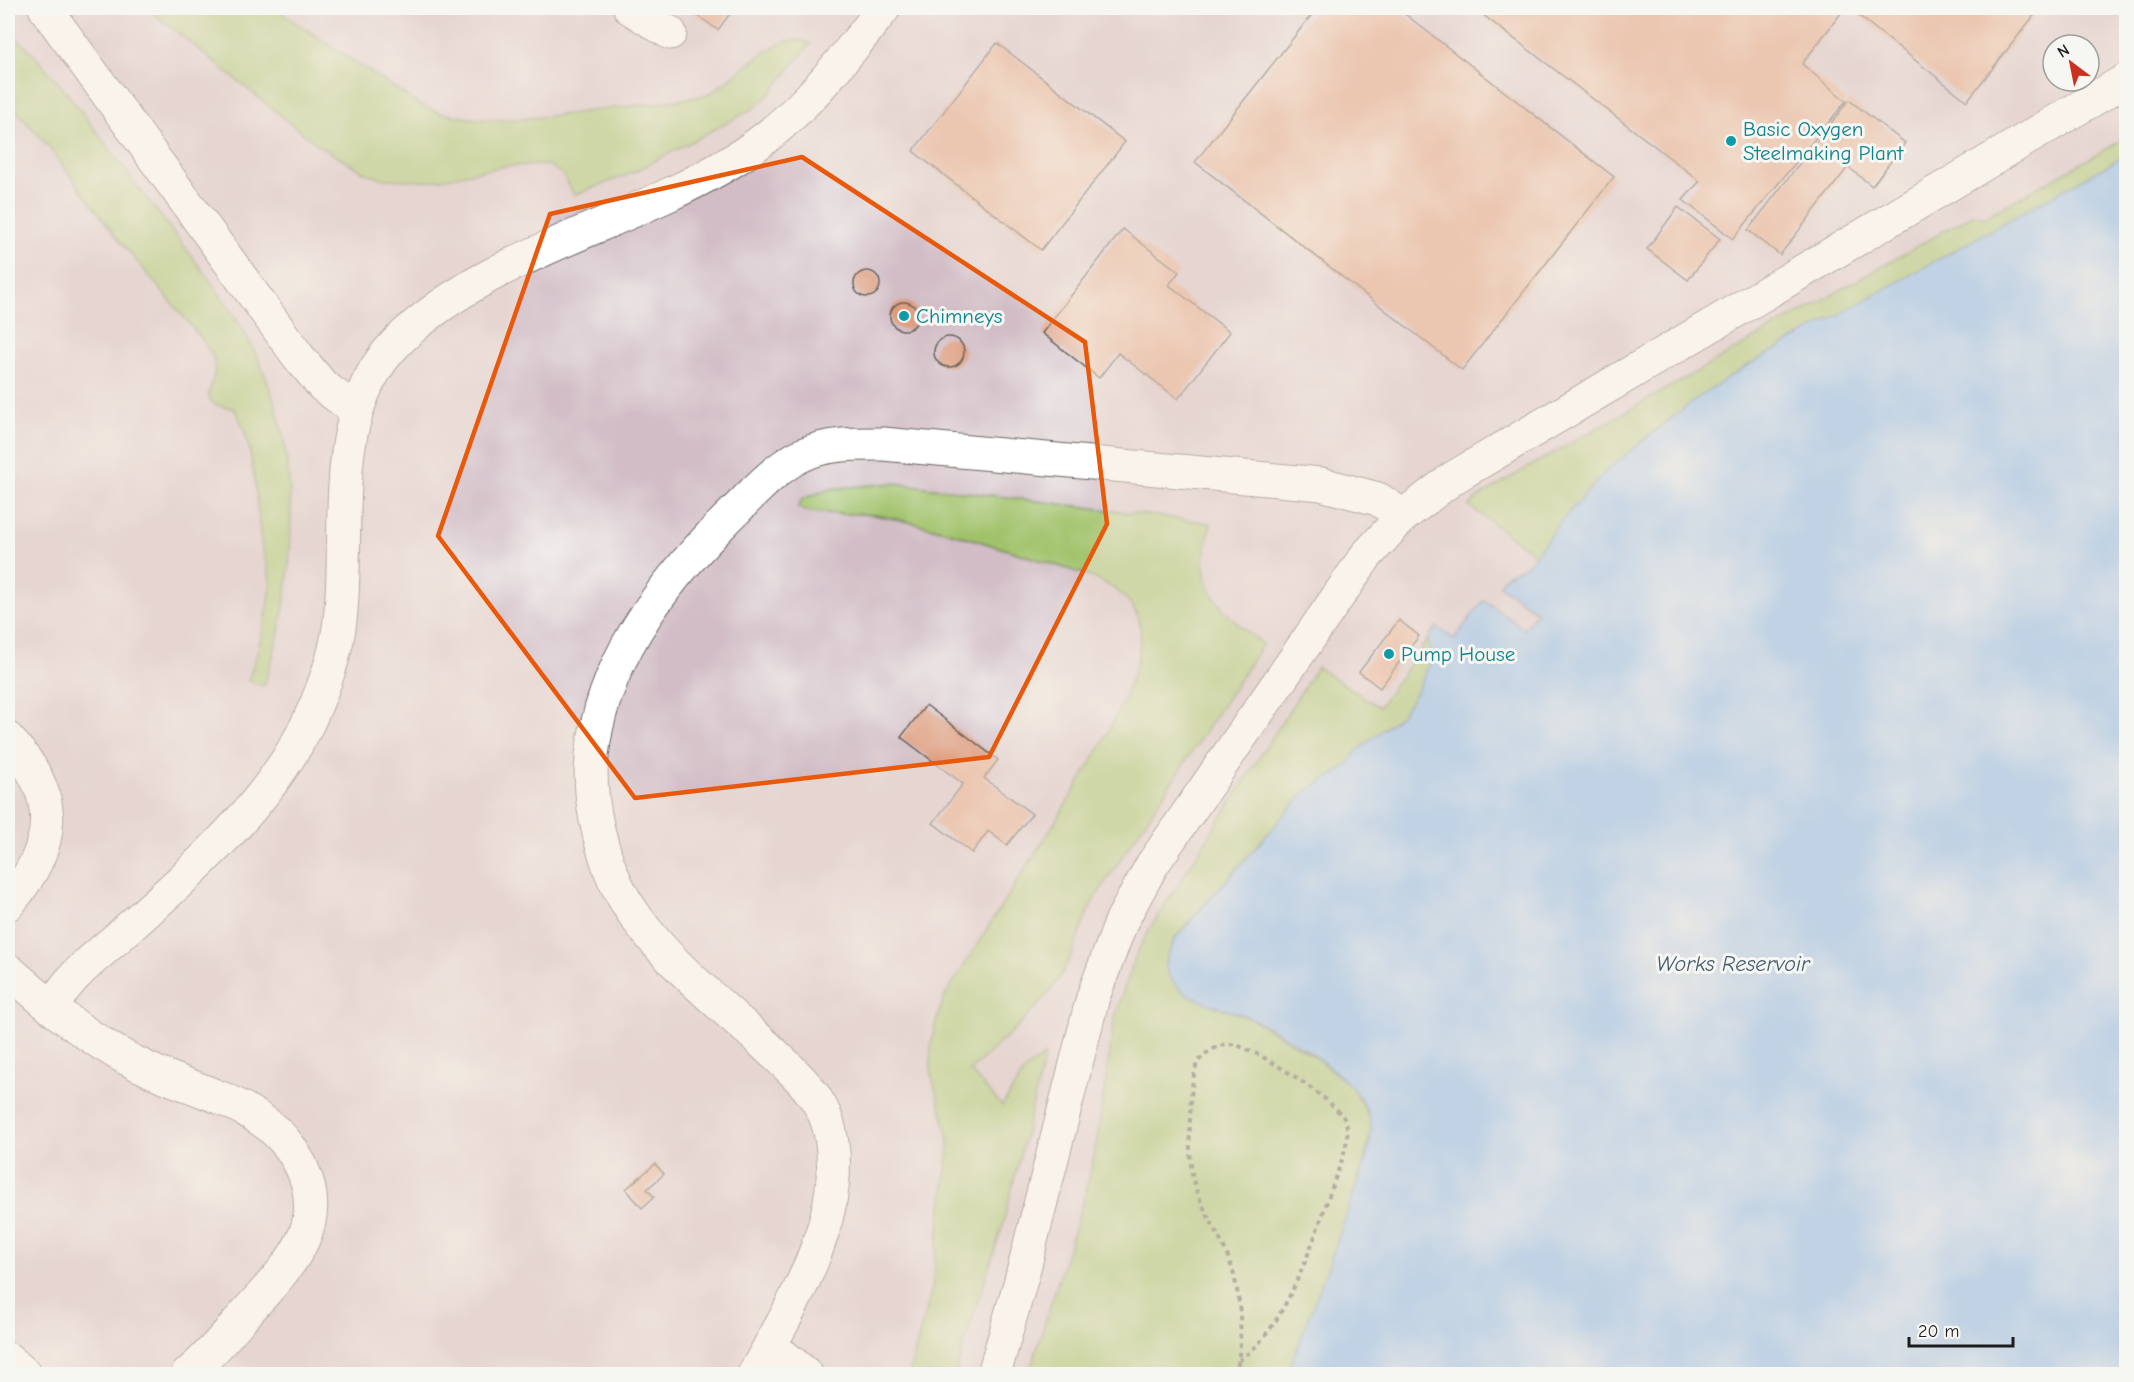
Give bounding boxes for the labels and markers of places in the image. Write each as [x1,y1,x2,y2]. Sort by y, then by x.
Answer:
place label: Basic Oxygen Steelmaking Plant [1743,117,1904,165]
marker: Basic Oxygen Steelmaking Plant [1724,134,1738,148]
place label: Chimneys [916,304,1003,328]
marker: Chimneys [897,309,911,323]
place label: Pump House [1401,642,1515,666]
marker: Pump House [1382,647,1396,661]

